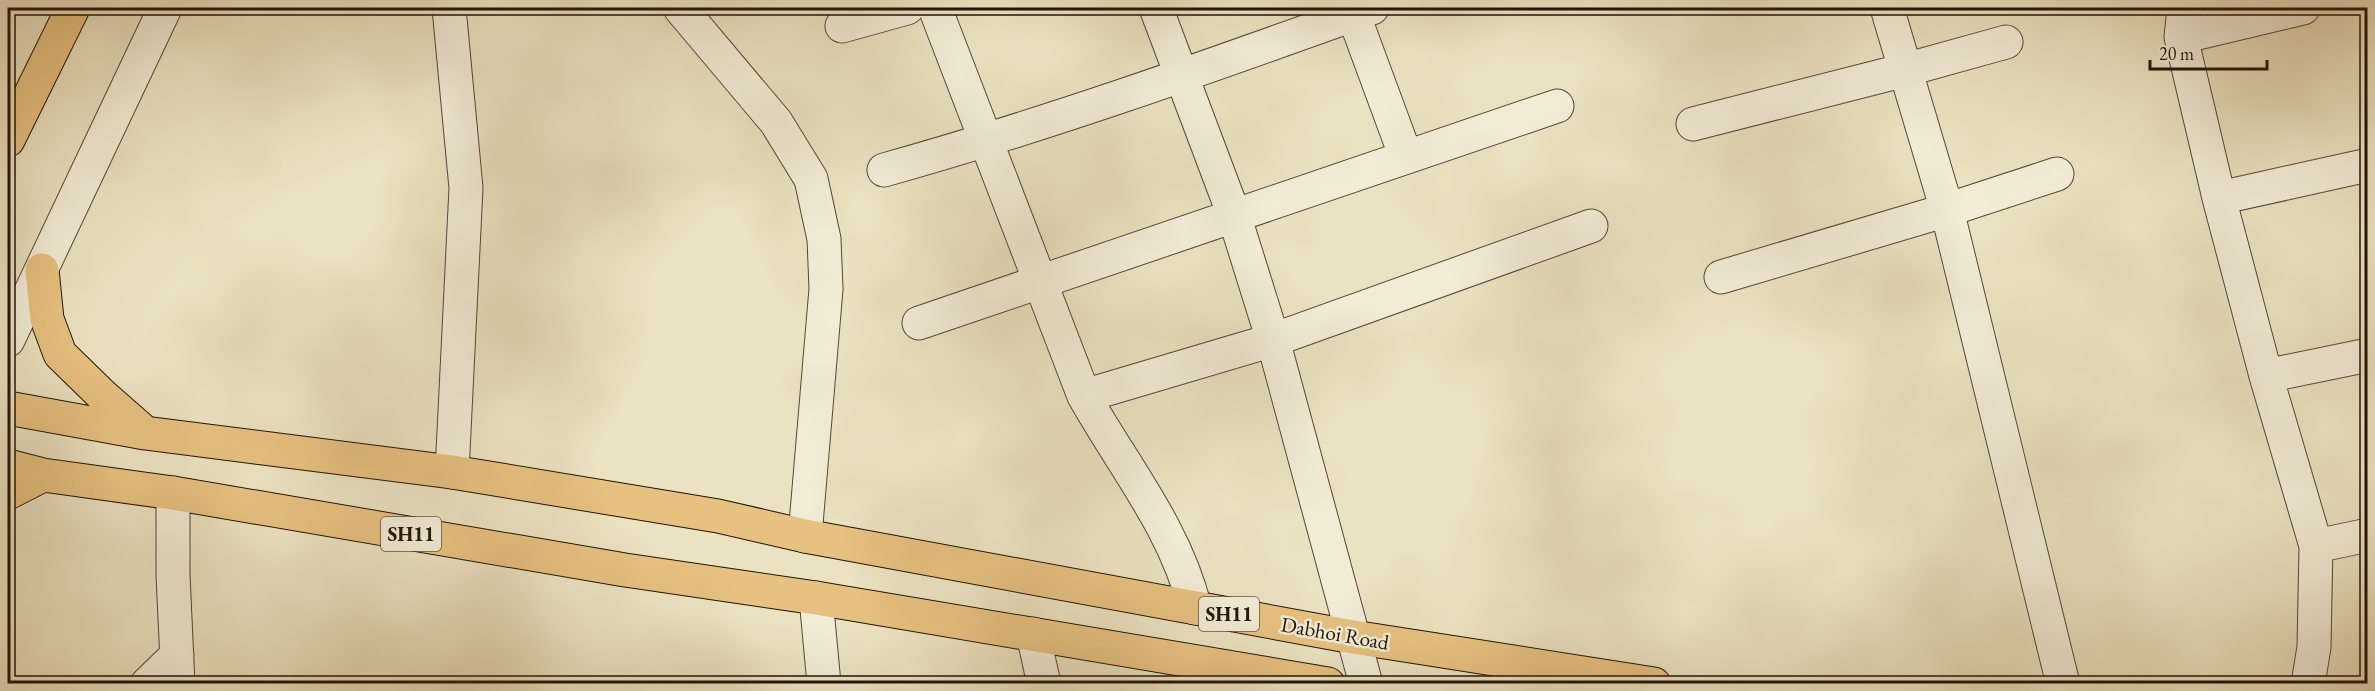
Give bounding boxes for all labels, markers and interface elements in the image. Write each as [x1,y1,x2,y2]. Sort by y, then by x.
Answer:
scale bar [2150,33,2267,71]
text: 20 m [2159,42,2194,65]
road number: SH11 [381,517,441,551]
road number: SH11 [1199,597,1259,631]
street label: Dabhoi Road [1279,610,1391,656]

